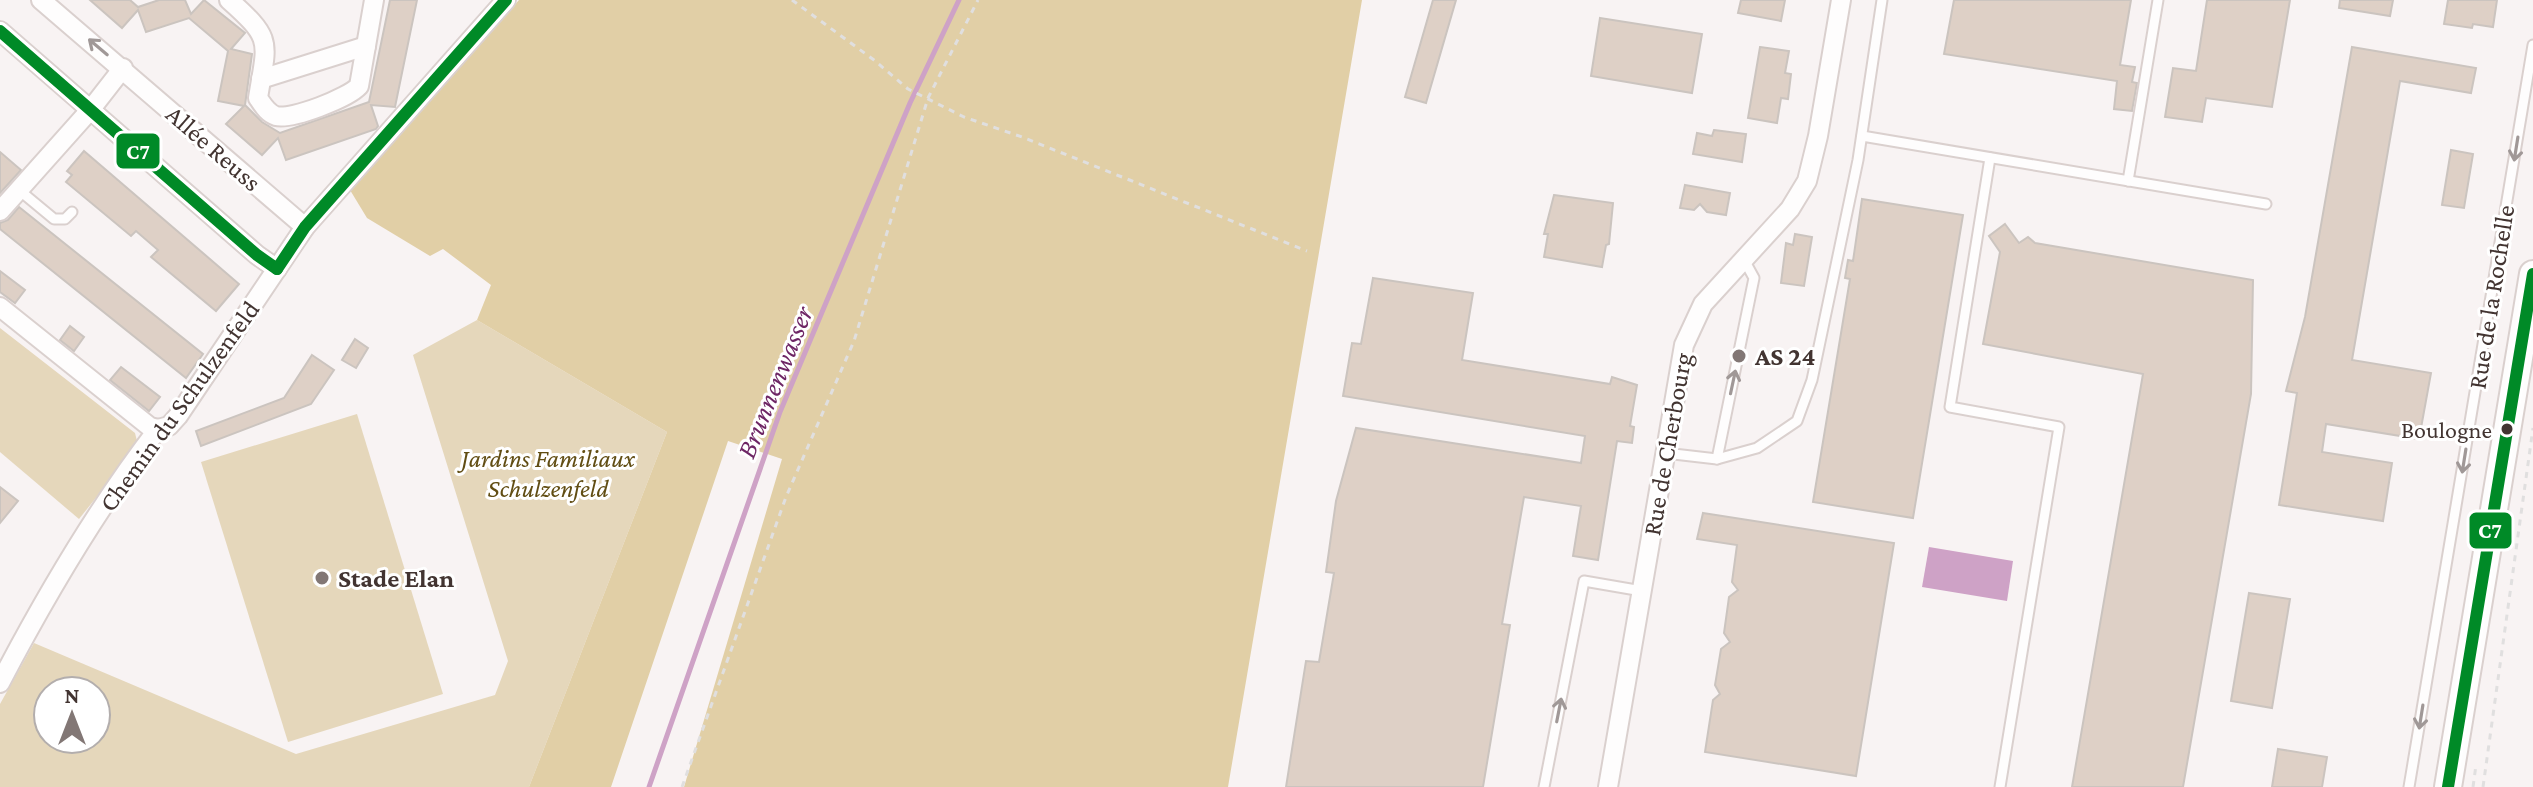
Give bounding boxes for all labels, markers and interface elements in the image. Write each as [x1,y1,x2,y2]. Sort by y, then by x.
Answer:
one-way arrow [88,38,109,56]
street label: Allée Reuss [160,99,267,197]
line badge: C7 [115,132,161,170]
one-way arrow [2507,136,2522,161]
text: C7 [126,139,150,164]
street label: Rue de la Rochelle [2463,203,2520,391]
street label: Chemin du Schulzenfeld [93,295,266,517]
water label: Brunnenwasser [730,301,819,463]
place label: AS 24 [1754,342,1816,371]
marker: AS 24 [1730,347,1748,365]
street label: Rue de Cherbourg [1637,350,1698,538]
one-way arrow [1726,370,1741,395]
place label: Boulogne [2401,416,2492,443]
marker: Boulogne [2499,421,2515,437]
park label: Jardins Familiaux Schulzenfeld [457,444,636,503]
one-way arrow [2455,448,2470,473]
line badge: C7 [2468,511,2513,550]
text: C7 [2478,518,2502,543]
place label: Stade Elan [338,564,454,593]
marker: Stade Elan [313,569,331,587]
north arrow [32,675,112,755]
text: N [65,683,80,708]
one-way arrow [1552,698,1567,724]
one-way arrow [2413,704,2428,729]

